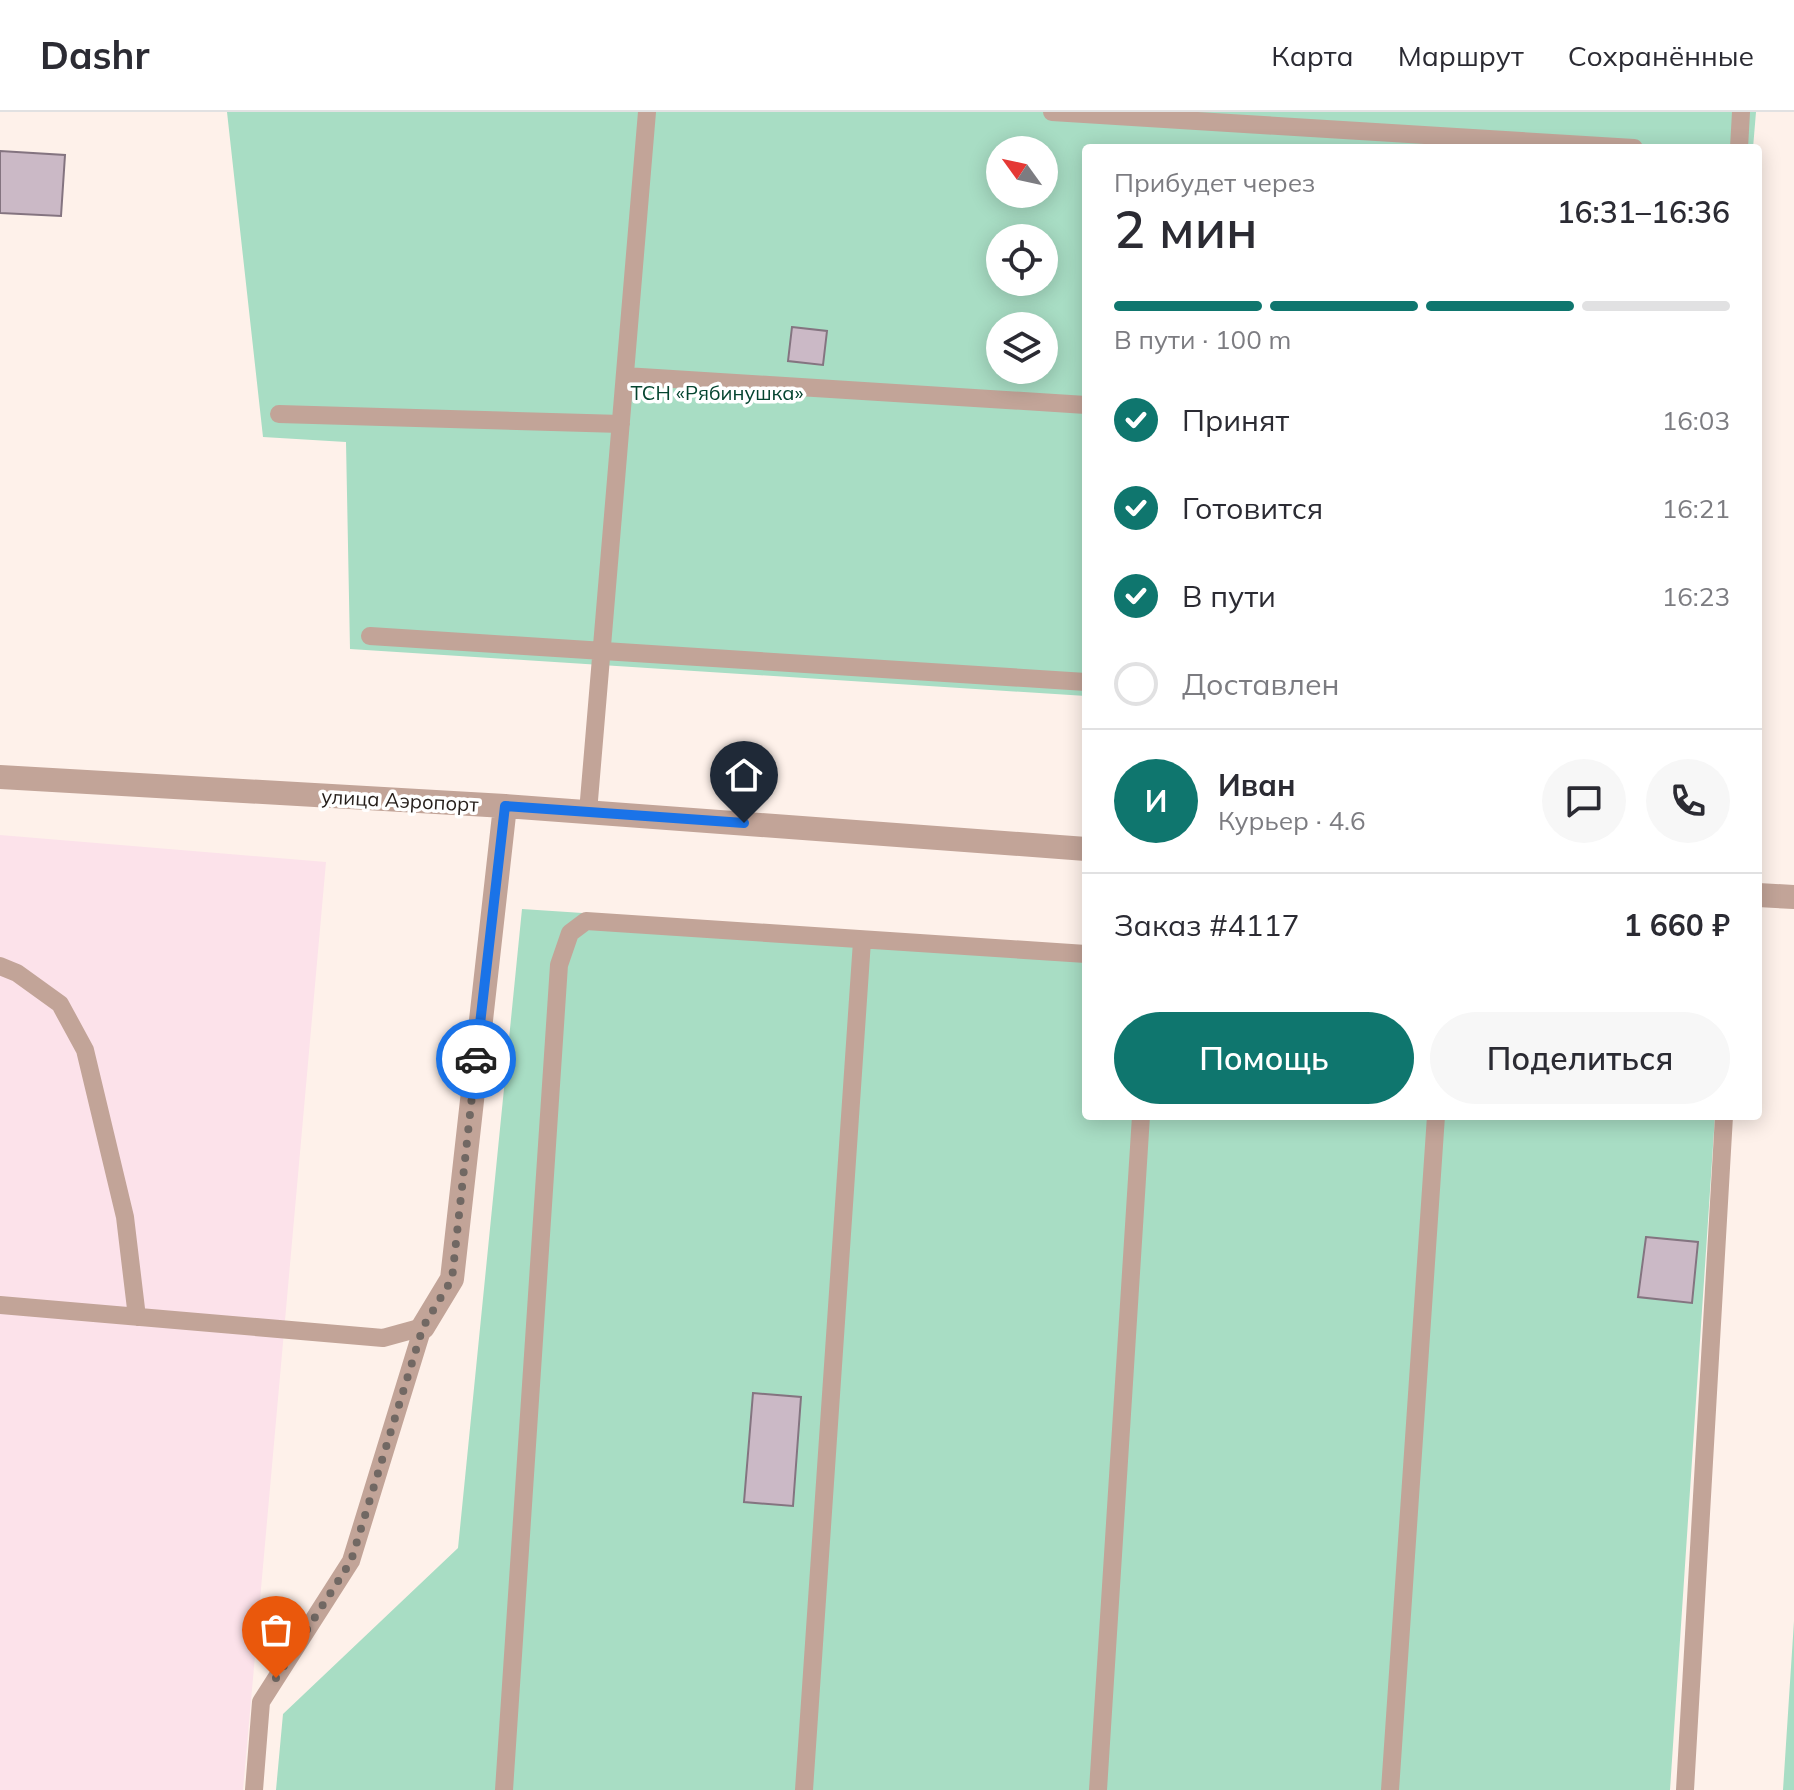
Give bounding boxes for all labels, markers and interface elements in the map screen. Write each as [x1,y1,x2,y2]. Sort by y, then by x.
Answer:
text: Dashr [40,31,149,79]
text: Карта [1271,38,1354,73]
text: Маршрут [1398,38,1524,73]
text: Сохранённые [1568,38,1754,73]
north arrow [986,136,1058,208]
map controls [986,136,1058,384]
text: Прибудет через [1114,166,1315,199]
text: 16:31–16:36 [1557,193,1730,231]
text: 2 мин [1114,196,1258,261]
button: locate [986,224,1058,296]
button: layers [986,312,1058,384]
text: В пути · 100 m [1114,323,1291,356]
park label: ТСН «Рябинушка» [631,380,804,405]
icon: check [1114,398,1158,442]
text: Принят [1182,401,1289,439]
text: 16:03 [1662,404,1730,437]
icon: check [1114,486,1158,530]
text: Готовится [1182,489,1323,527]
text: 16:21 [1662,492,1730,525]
icon: check [1114,574,1158,618]
text: В пути [1182,577,1276,615]
text: 16:23 [1662,580,1730,613]
text: Доставлен [1182,665,1340,703]
pin [710,741,778,823]
icon: home [722,753,766,797]
button: chat [1542,759,1626,843]
button: phone [1646,759,1730,843]
text: Иван [1218,766,1296,804]
text: И [1145,782,1167,820]
street label: улица Аэропорт [321,783,480,817]
text: Курьер · 4.6 [1218,804,1366,837]
text: Заказ #4117 [1114,906,1299,944]
text: 1 660 ₽ [1624,906,1730,944]
button: Помощь [1114,1012,1414,1104]
button: Поделиться [1430,1012,1730,1104]
courier [436,1019,516,1099]
icon: car [454,1037,498,1081]
pin [242,1596,310,1678]
icon: bag [254,1608,298,1652]

